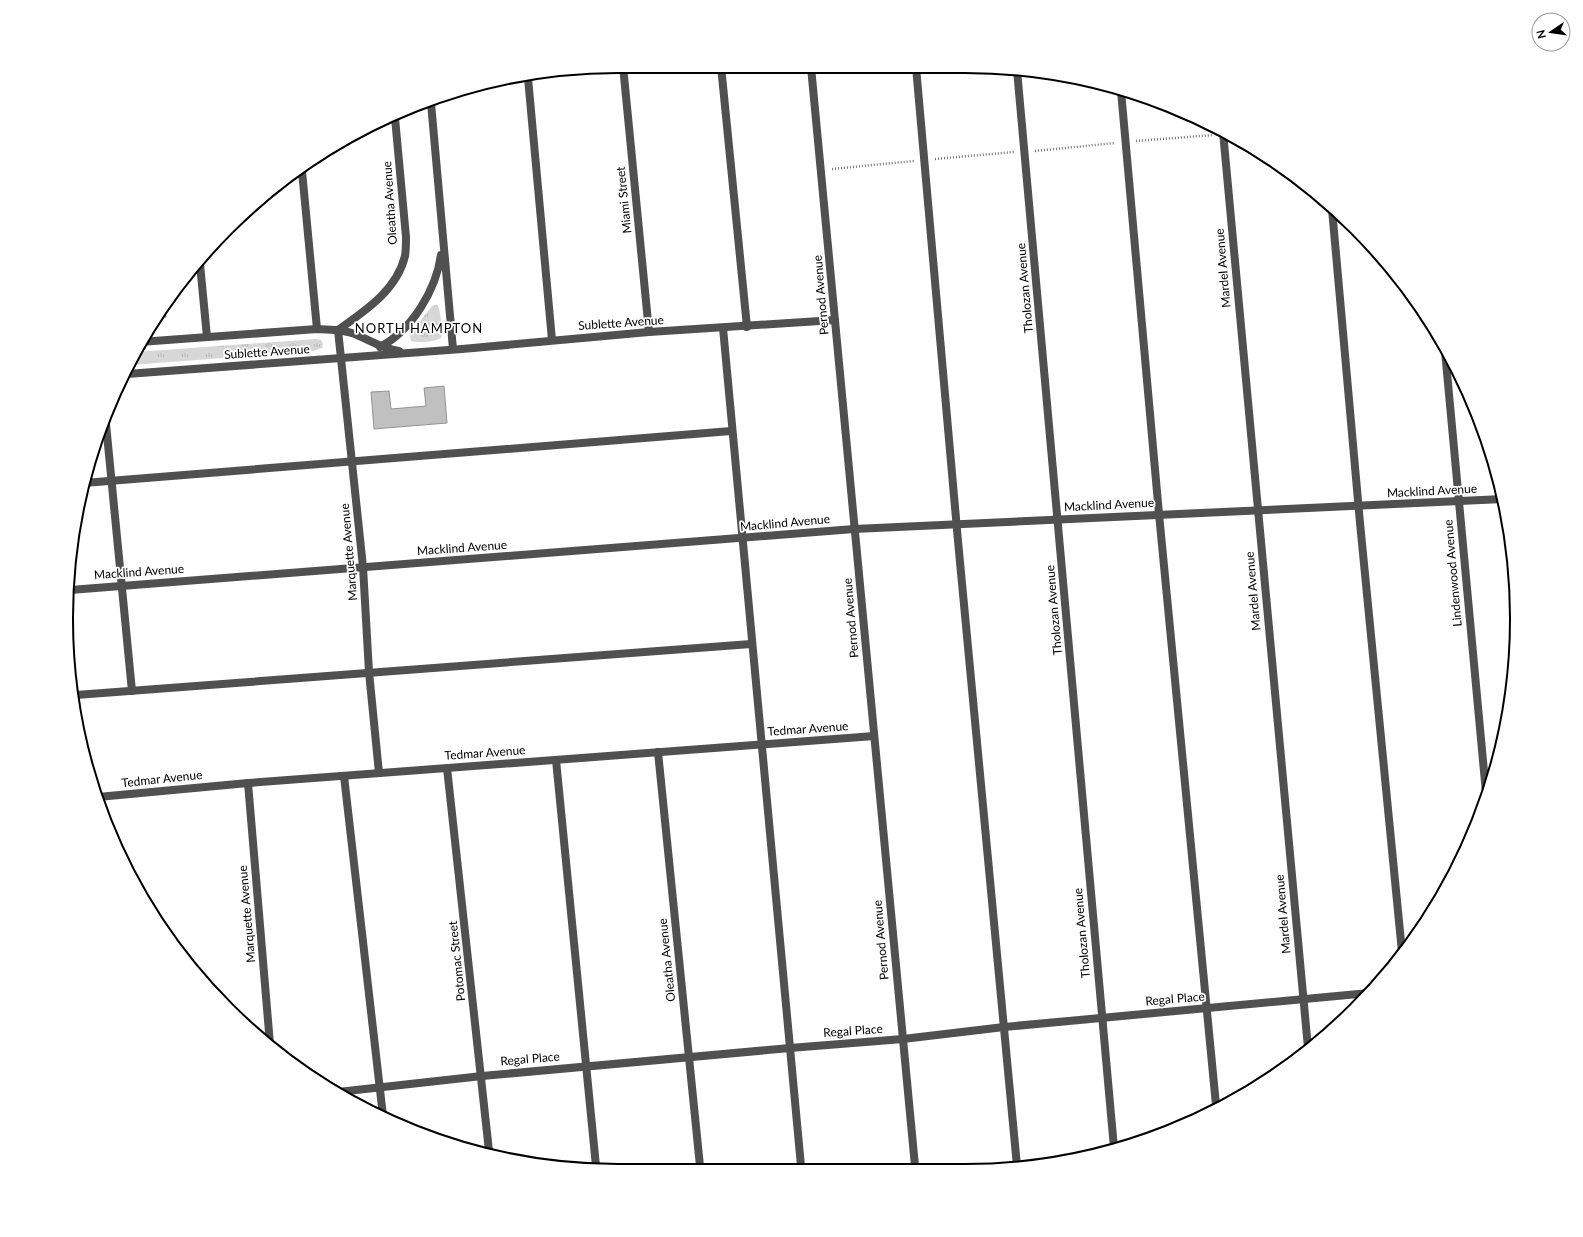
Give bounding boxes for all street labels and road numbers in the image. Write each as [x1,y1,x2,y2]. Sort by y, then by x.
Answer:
street label: Oleatha Avenue [379,161,400,245]
street label: Miami Street [612,165,634,234]
street label: Mardel Avenue [1212,228,1233,308]
street label: Tholozan Avenue [1013,242,1036,334]
street label: Pernod Avenue [810,254,831,336]
street label: Sublette Avenue [578,312,664,333]
street label: Sublette Avenue [224,341,310,362]
street label: Macklind Avenue [1387,481,1477,500]
street label: Macklind Avenue [1064,495,1154,514]
street label: Marquette Avenue [337,503,360,601]
street label: Macklind Avenue [739,511,831,534]
street label: Lindenwood Avenue [1440,519,1465,627]
street label: Macklind Avenue [416,537,508,558]
street label: Mardel Avenue [1242,551,1263,631]
street label: Macklind Avenue [93,561,185,582]
street label: Tholozan Avenue [1042,564,1065,656]
street label: Pernod Avenue [840,577,861,659]
street label: Tedmar Avenue [767,718,849,739]
street label: Tedmar Avenue [444,742,526,763]
street label: Tedmar Avenue [121,767,203,790]
street label: Marquette Avenue [235,865,258,963]
street label: Mardel Avenue [1272,874,1293,954]
street label: Tholozan Avenue [1070,887,1093,979]
street label: Pernod Avenue [870,899,891,981]
street label: Oleatha Avenue [655,918,678,1003]
street label: Potomac Street [445,919,468,1002]
street label: Regal Place [1145,988,1205,1009]
street label: Regal Place [823,1021,883,1040]
street label: Regal Place [500,1048,560,1069]

